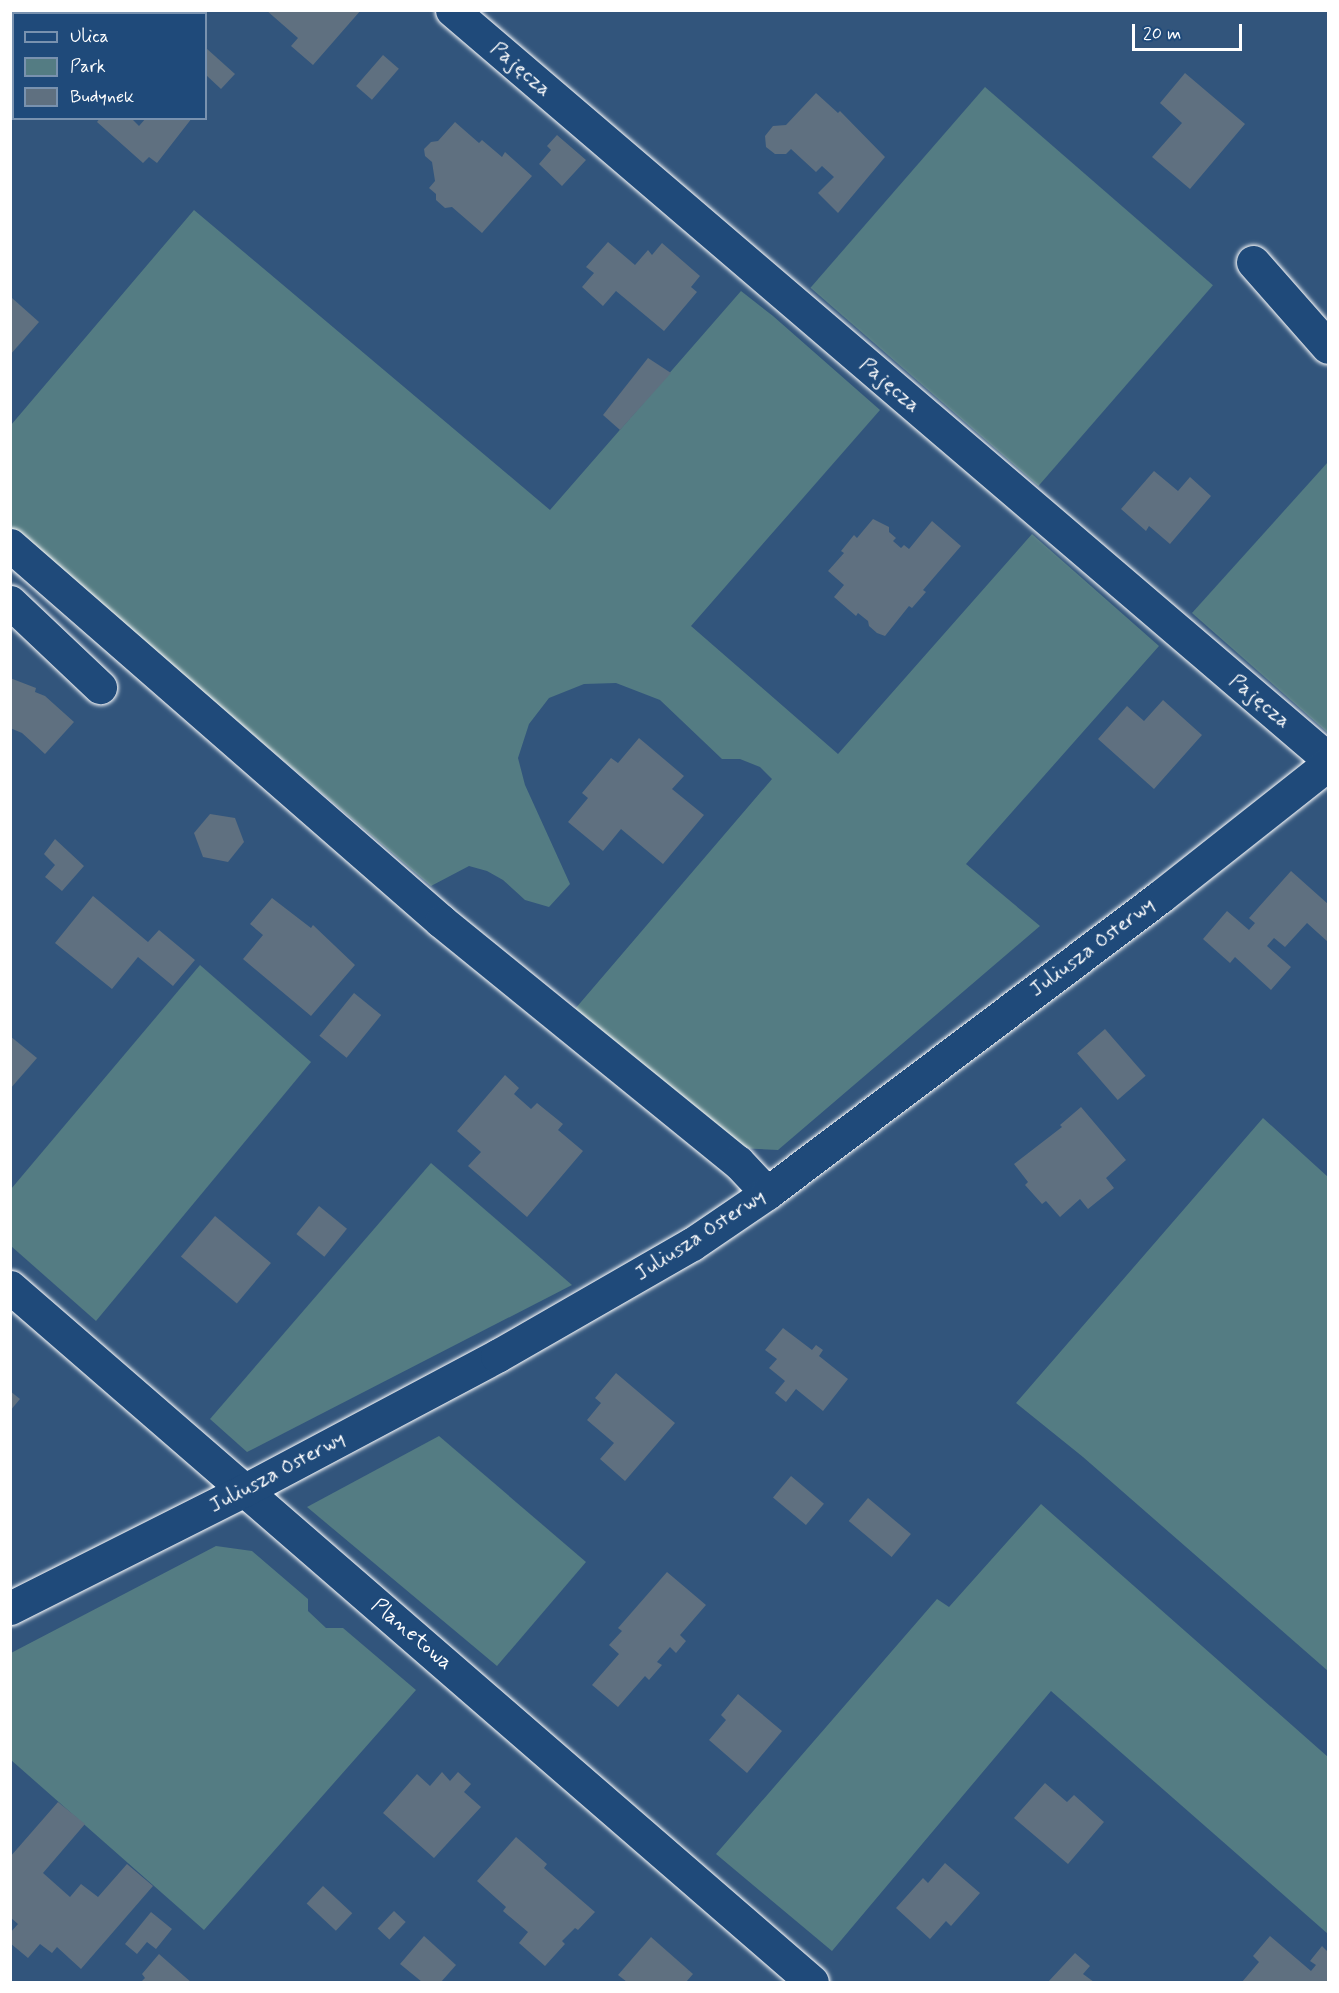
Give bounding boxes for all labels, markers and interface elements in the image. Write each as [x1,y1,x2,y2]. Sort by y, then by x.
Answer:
legend [12,12,207,120]
scale bar [1135,12,1244,50]
text: 20 m [1143,22,1181,46]
text: Ulica [70,25,109,49]
street label: Pajęcza [486,36,556,102]
text: Park [70,55,106,79]
text: Budynek [70,85,134,109]
street label: Pajęcza [855,352,925,418]
street label: Pajęcza [1224,668,1296,734]
street label: Juliusza Osterwy [1024,891,1160,1003]
street label: Juliusza Osterwy [630,1183,770,1287]
street label: Juliusza Osterwy [204,1425,350,1519]
street label: Planetowa [366,1593,458,1675]

